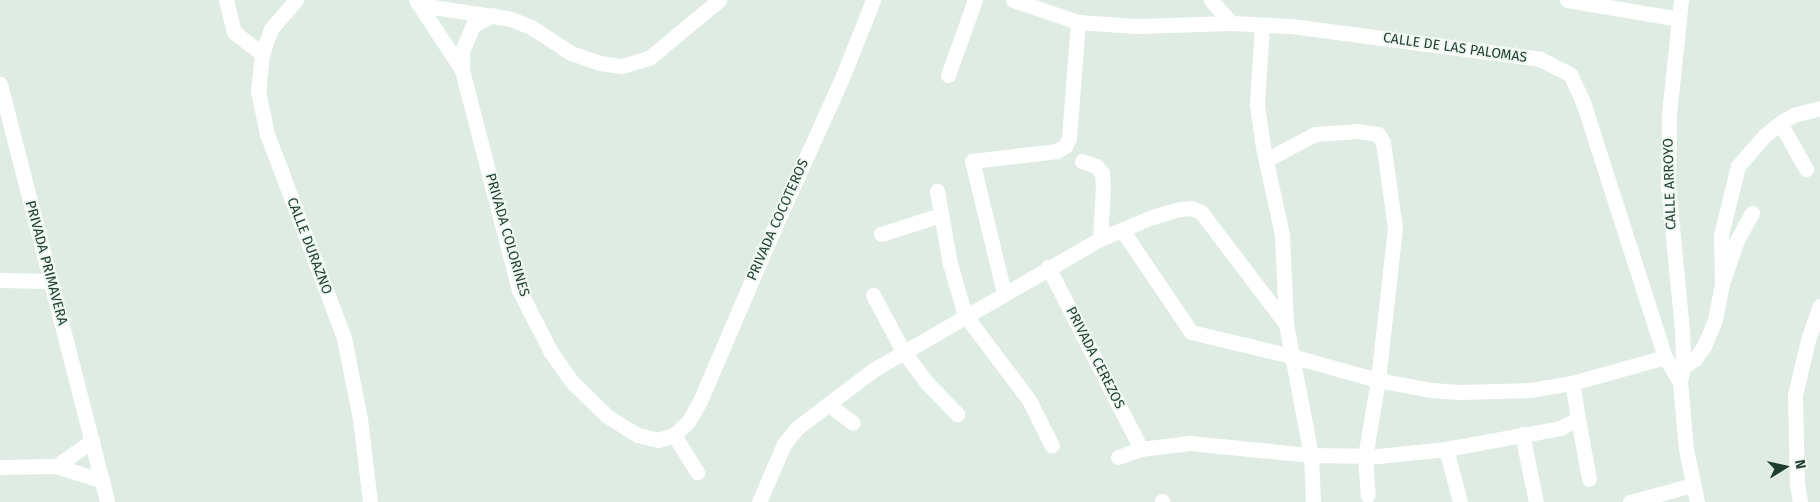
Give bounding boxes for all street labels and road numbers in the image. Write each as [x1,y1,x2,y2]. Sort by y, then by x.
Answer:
street label: CALLE DE LAS PALOMAS [1382,30,1528,66]
street label: CALLE ARROYO [1660,138,1680,230]
street label: PRIVADA COCOTEROS [744,157,812,283]
street label: PRIVADA COLORINES [481,171,533,299]
street label: CALLE DURAZNO [283,195,335,297]
street label: PRIVADA PRIMAVERA [21,199,71,327]
street label: PRIVADA CEREZOS [1062,304,1128,412]

